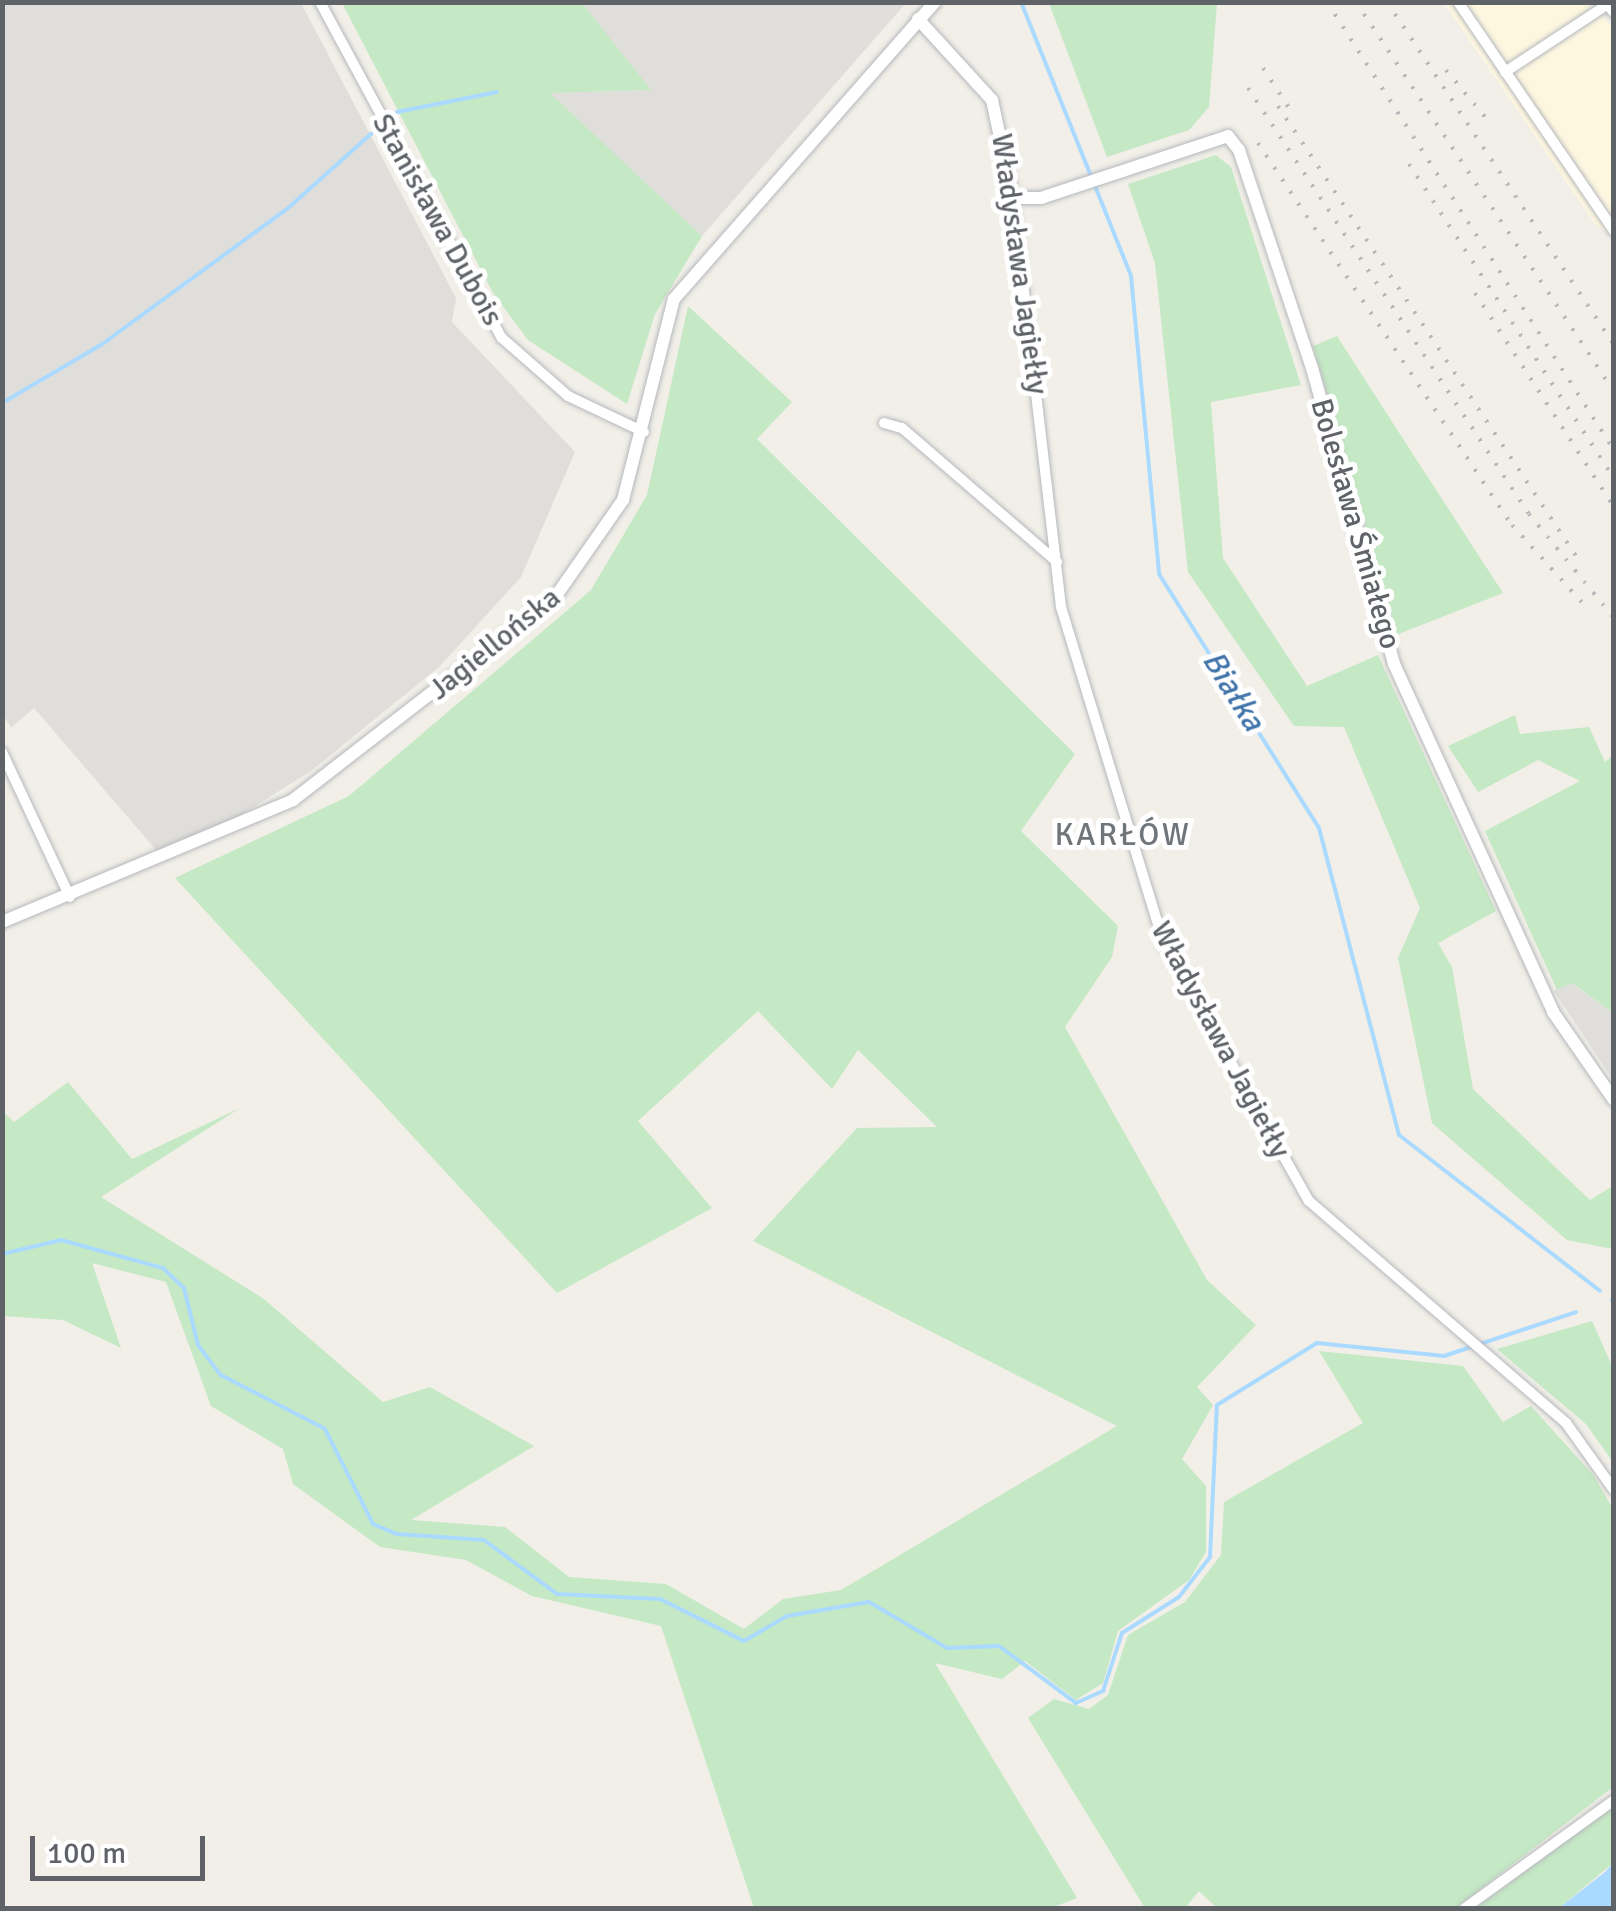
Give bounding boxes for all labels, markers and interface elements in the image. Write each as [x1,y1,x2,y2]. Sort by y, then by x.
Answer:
street label: Stanisława Dubois [364,108,510,332]
street label: Władysława Jagiełły [983,131,1055,397]
street label: Bolesława Śmiałego [1302,395,1408,653]
street label: Jagiellońska [422,580,568,708]
water label: Białka [1194,644,1272,738]
district label: KARŁÓW [1054,816,1192,854]
street label: Władysława Jagiełły [1142,915,1298,1165]
scale bar [35,1816,210,1878]
text: 100 m [47,1835,126,1872]

